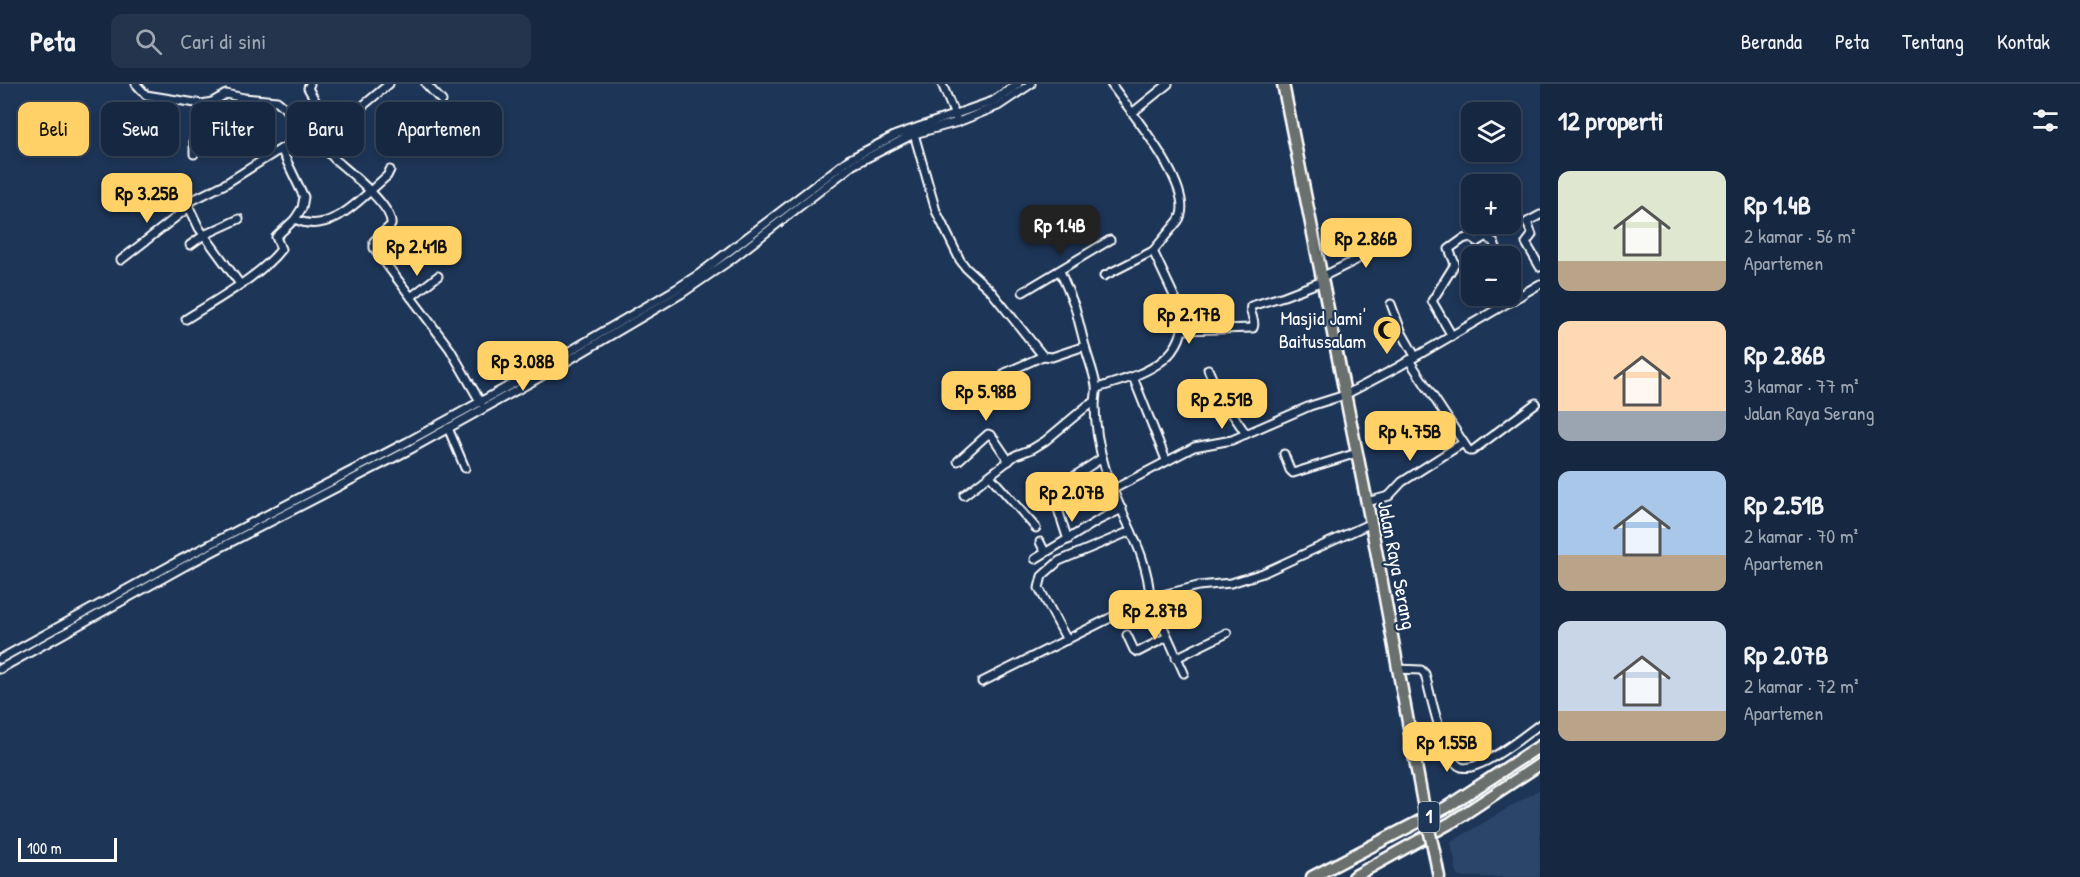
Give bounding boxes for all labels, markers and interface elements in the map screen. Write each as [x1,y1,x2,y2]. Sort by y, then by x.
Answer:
search box [111,14,531,68]
text: Peta [30,22,75,60]
icon: search [132,25,165,58]
text: Cari di sini [180,26,266,56]
text: Beranda [1741,27,1802,56]
text: Peta [1835,27,1869,56]
text: Tentang [1902,27,1964,56]
text: Kontak [1997,27,2050,56]
chip: Beli [18,102,89,156]
chip: Sewa [101,102,179,156]
chip: Filter [191,102,275,156]
chip: Baru [287,102,364,156]
chip: Apartemen [376,102,502,156]
map controls [1461,102,1521,306]
button: layers [1461,102,1521,162]
text: 12 properti [1558,103,1663,138]
icon: filters [2029,104,2062,137]
pin: Rp 3.25B [85,173,209,224]
button: + [1461,174,1521,234]
text: Rp 3.25B [115,179,179,206]
text: Rp 1.4B [1744,187,1811,222]
icon: home [1606,195,1678,267]
pin: Rp 1.4B [1005,205,1115,256]
text: Rp 1.4B [1034,211,1086,238]
pin: Rp 2.86B [1304,218,1428,269]
text: 2 kamar · 56 m² [1744,222,1856,249]
text: Rp 2.86B [1335,224,1397,251]
pin: Rp 2.41B [355,226,479,277]
text: Rp 2.41B [387,232,447,259]
button: − [1461,246,1521,306]
text: Apartemen [1744,249,1823,276]
pin: Rp 2.17B [1127,294,1251,345]
text: Rp 2.17B [1157,300,1221,327]
place label: Masjid Jami' Baitussalam [1279,304,1366,354]
mosque icon: Masjid Jami' Baitussalam [1371,314,1403,356]
text: Rp 2.86B [1744,337,1825,372]
pin: Rp 3.08B [461,341,585,392]
icon: home [1606,345,1678,417]
text: Rp 3.08B [491,347,555,374]
pin: Rp 5.98B [924,371,1048,422]
text: 3 kamar · 77 m² [1744,372,1859,399]
text: Rp 5.98B [955,377,1017,404]
pin: Rp 2.51B [1160,379,1284,430]
text: Rp 2.51B [1191,385,1253,412]
text: Jalan Raya Serang [1744,399,1874,426]
pin: Rp 4.75B [1348,411,1472,462]
text: Rp 4.75B [1379,417,1441,444]
pin: Rp 2.07B [1010,472,1134,523]
text: Rp 2.07B [1040,478,1104,505]
text: Rp 2.51B [1744,487,1824,522]
icon: home [1606,495,1678,567]
street label: Jalan Raya Serang [1372,498,1423,632]
text: 2 kamar · 70 m² [1744,522,1858,549]
text: Apartemen [1744,549,1823,576]
pin: Rp 2.87B [1093,590,1217,641]
text: Rp 2.87B [1123,596,1187,623]
text: Rp 2.07B [1744,637,1828,672]
icon: home [1606,645,1678,717]
text: 2 kamar · 72 m² [1744,672,1859,699]
text: Apartemen [1744,699,1823,726]
pin: Rp 1.55B [1385,722,1509,773]
text: Rp 1.55B [1417,728,1477,755]
road number: 1 [1418,802,1440,832]
scale bar [18,835,117,862]
text: 100 m [27,837,62,859]

